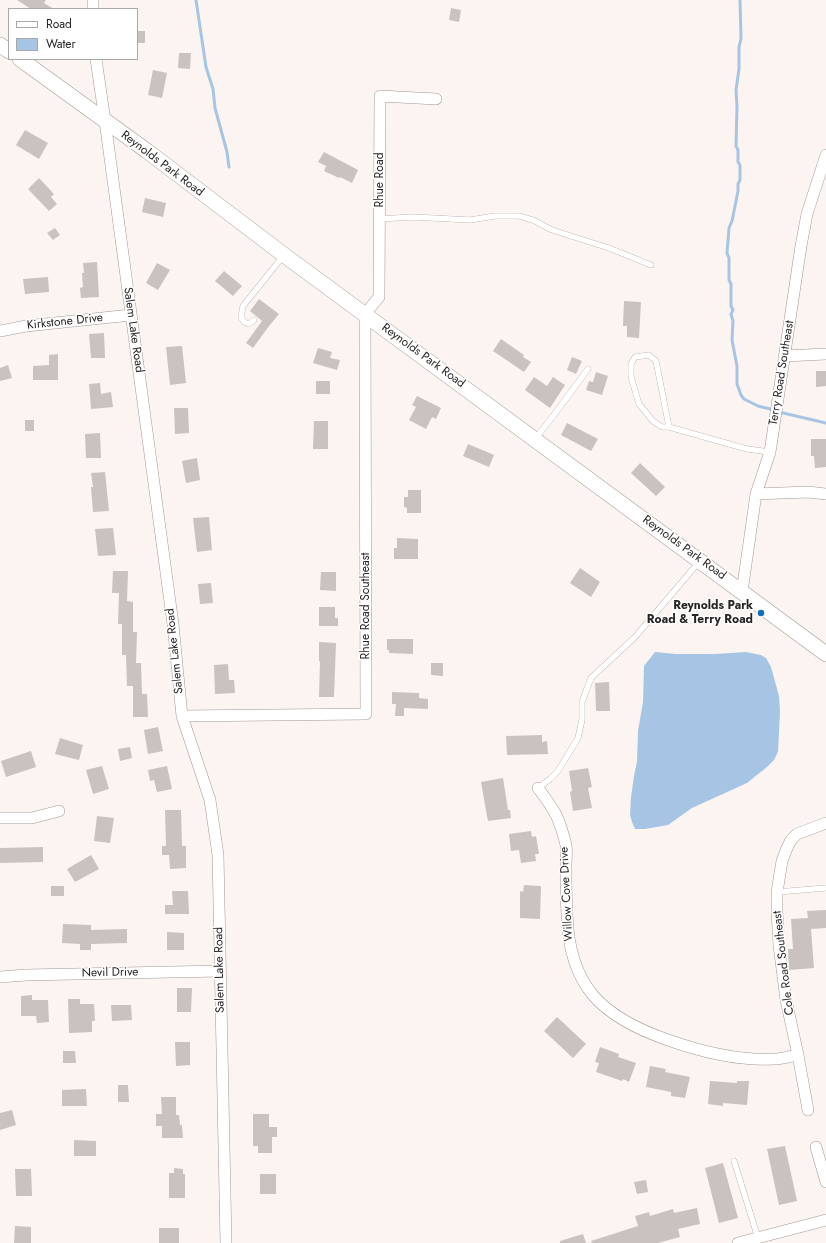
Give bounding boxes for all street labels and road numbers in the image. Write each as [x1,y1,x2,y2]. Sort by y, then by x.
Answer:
street label: Reynolds Park Road [118,128,206,200]
street label: Rhue Road [373,153,387,207]
street label: Salem Lake Road [120,286,146,374]
street label: Kirkstone Drive [26,311,104,333]
street label: Terry Road Southeast [767,320,797,426]
street label: Reynolds Park Road [378,321,468,391]
street label: Reynolds Park Road [639,513,729,583]
street label: Rhue Road Southeast [359,553,373,659]
street label: Salem Lake Road [163,607,187,695]
street label: Willow Cove Drive [557,846,577,942]
street label: Cole Road Southeast [770,910,798,1016]
street label: Salem Lake Road [212,927,228,1013]
street label: Nevil Drive [82,965,138,981]

